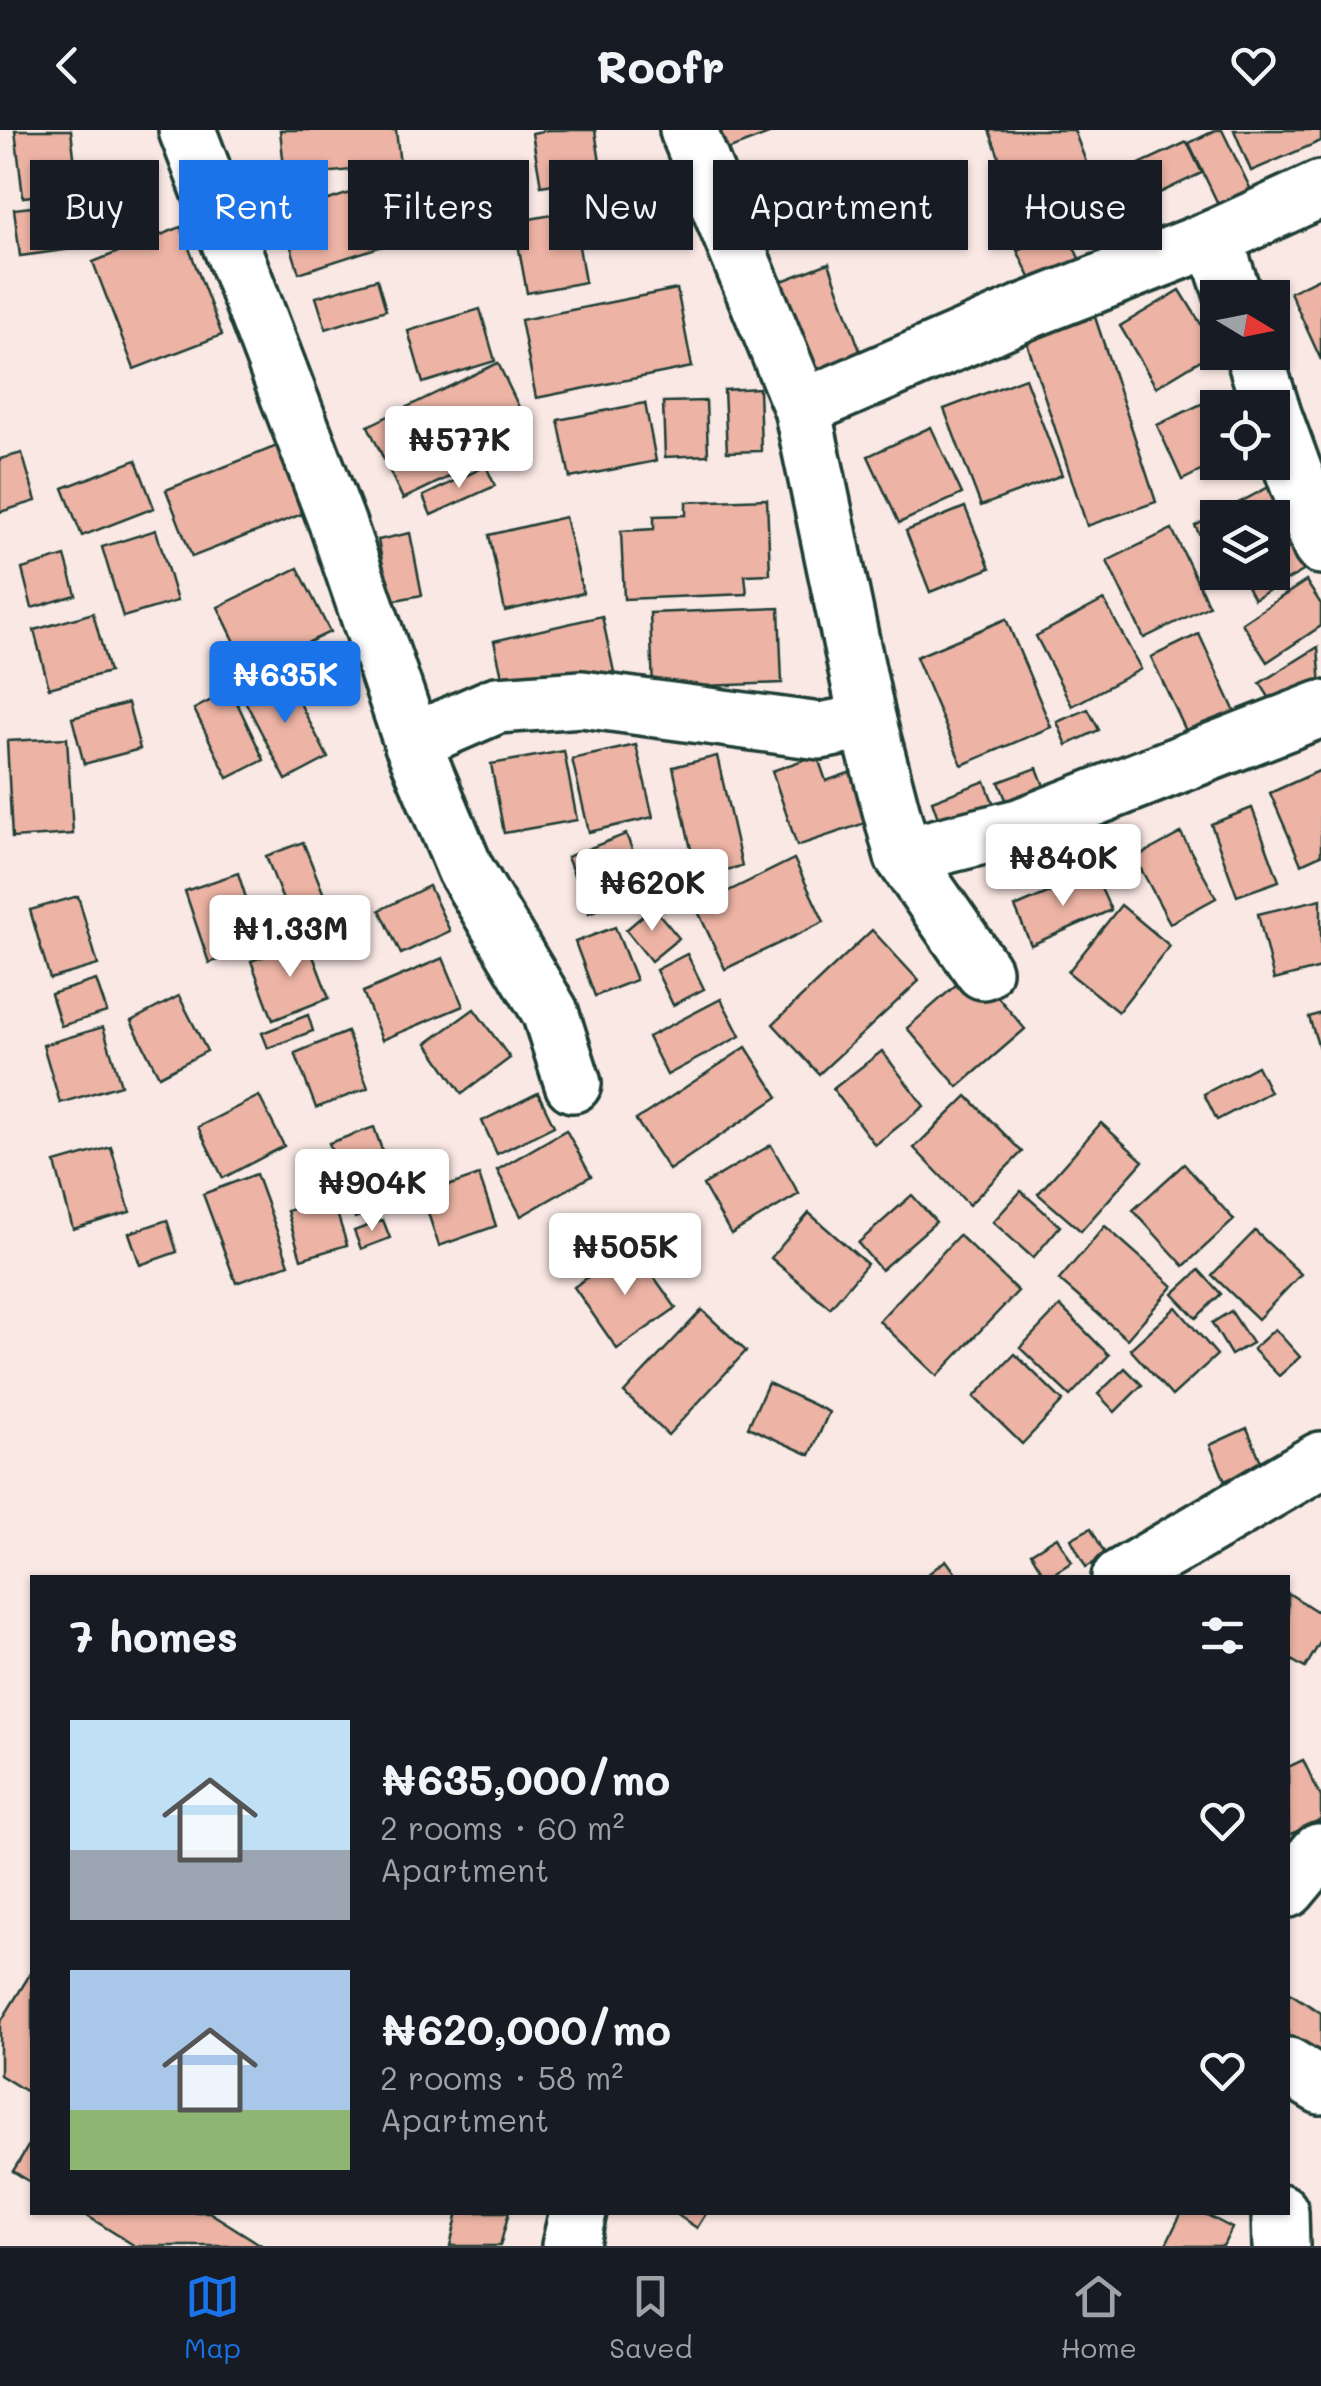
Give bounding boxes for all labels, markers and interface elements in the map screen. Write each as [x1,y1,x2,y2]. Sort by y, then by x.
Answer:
text: Roofr [596,36,725,94]
icon: back [40,38,95,93]
icon: heart [1226,38,1281,93]
chip: Buy [30,160,159,250]
chip: Rent [179,160,328,250]
chip: Filters [348,160,529,250]
chip: New [549,160,693,250]
chip: Apartment [713,160,968,250]
chip: House [988,160,1162,250]
north arrow [1200,280,1290,370]
map controls [1200,280,1290,590]
button: locate [1200,390,1290,480]
pin: ₦577K [389,406,529,491]
text: ₦577K [407,417,511,459]
button: layers [1200,500,1290,590]
pin: ₦635K [215,641,355,726]
text: ₦635K [231,652,339,694]
pin: ₦840K [993,824,1133,909]
text: ₦840K [1008,835,1118,877]
pin: ₦620K [582,849,722,934]
text: ₦620K [598,860,706,902]
pin: ₦1.33M [209,895,371,980]
text: ₦1.33M [231,906,349,948]
pin: ₦904K [302,1149,442,1234]
text: ₦904K [317,1160,427,1202]
pin: ₦505K [555,1213,695,1298]
text: ₦505K [571,1224,679,1266]
text: 7 homes [70,1608,238,1663]
icon: filters [1195,1608,1250,1663]
text: ₦635,000/mo [380,1751,670,1806]
icon: home [150,1760,270,1880]
icon: heart [1195,1793,1250,1848]
text: 2 rooms · 60 m² [380,1806,624,1848]
text: Apartment [380,1848,549,1890]
text: ₦620,000/mo [380,2001,671,2056]
icon: home [150,2010,270,2130]
icon: heart [1195,2043,1250,2098]
text: 2 rooms · 58 m² [380,2056,623,2098]
text: Apartment [380,2098,549,2140]
tab: Map [184,2269,241,2365]
tab: Saved [609,2269,692,2365]
tab: Home [1061,2269,1137,2365]

